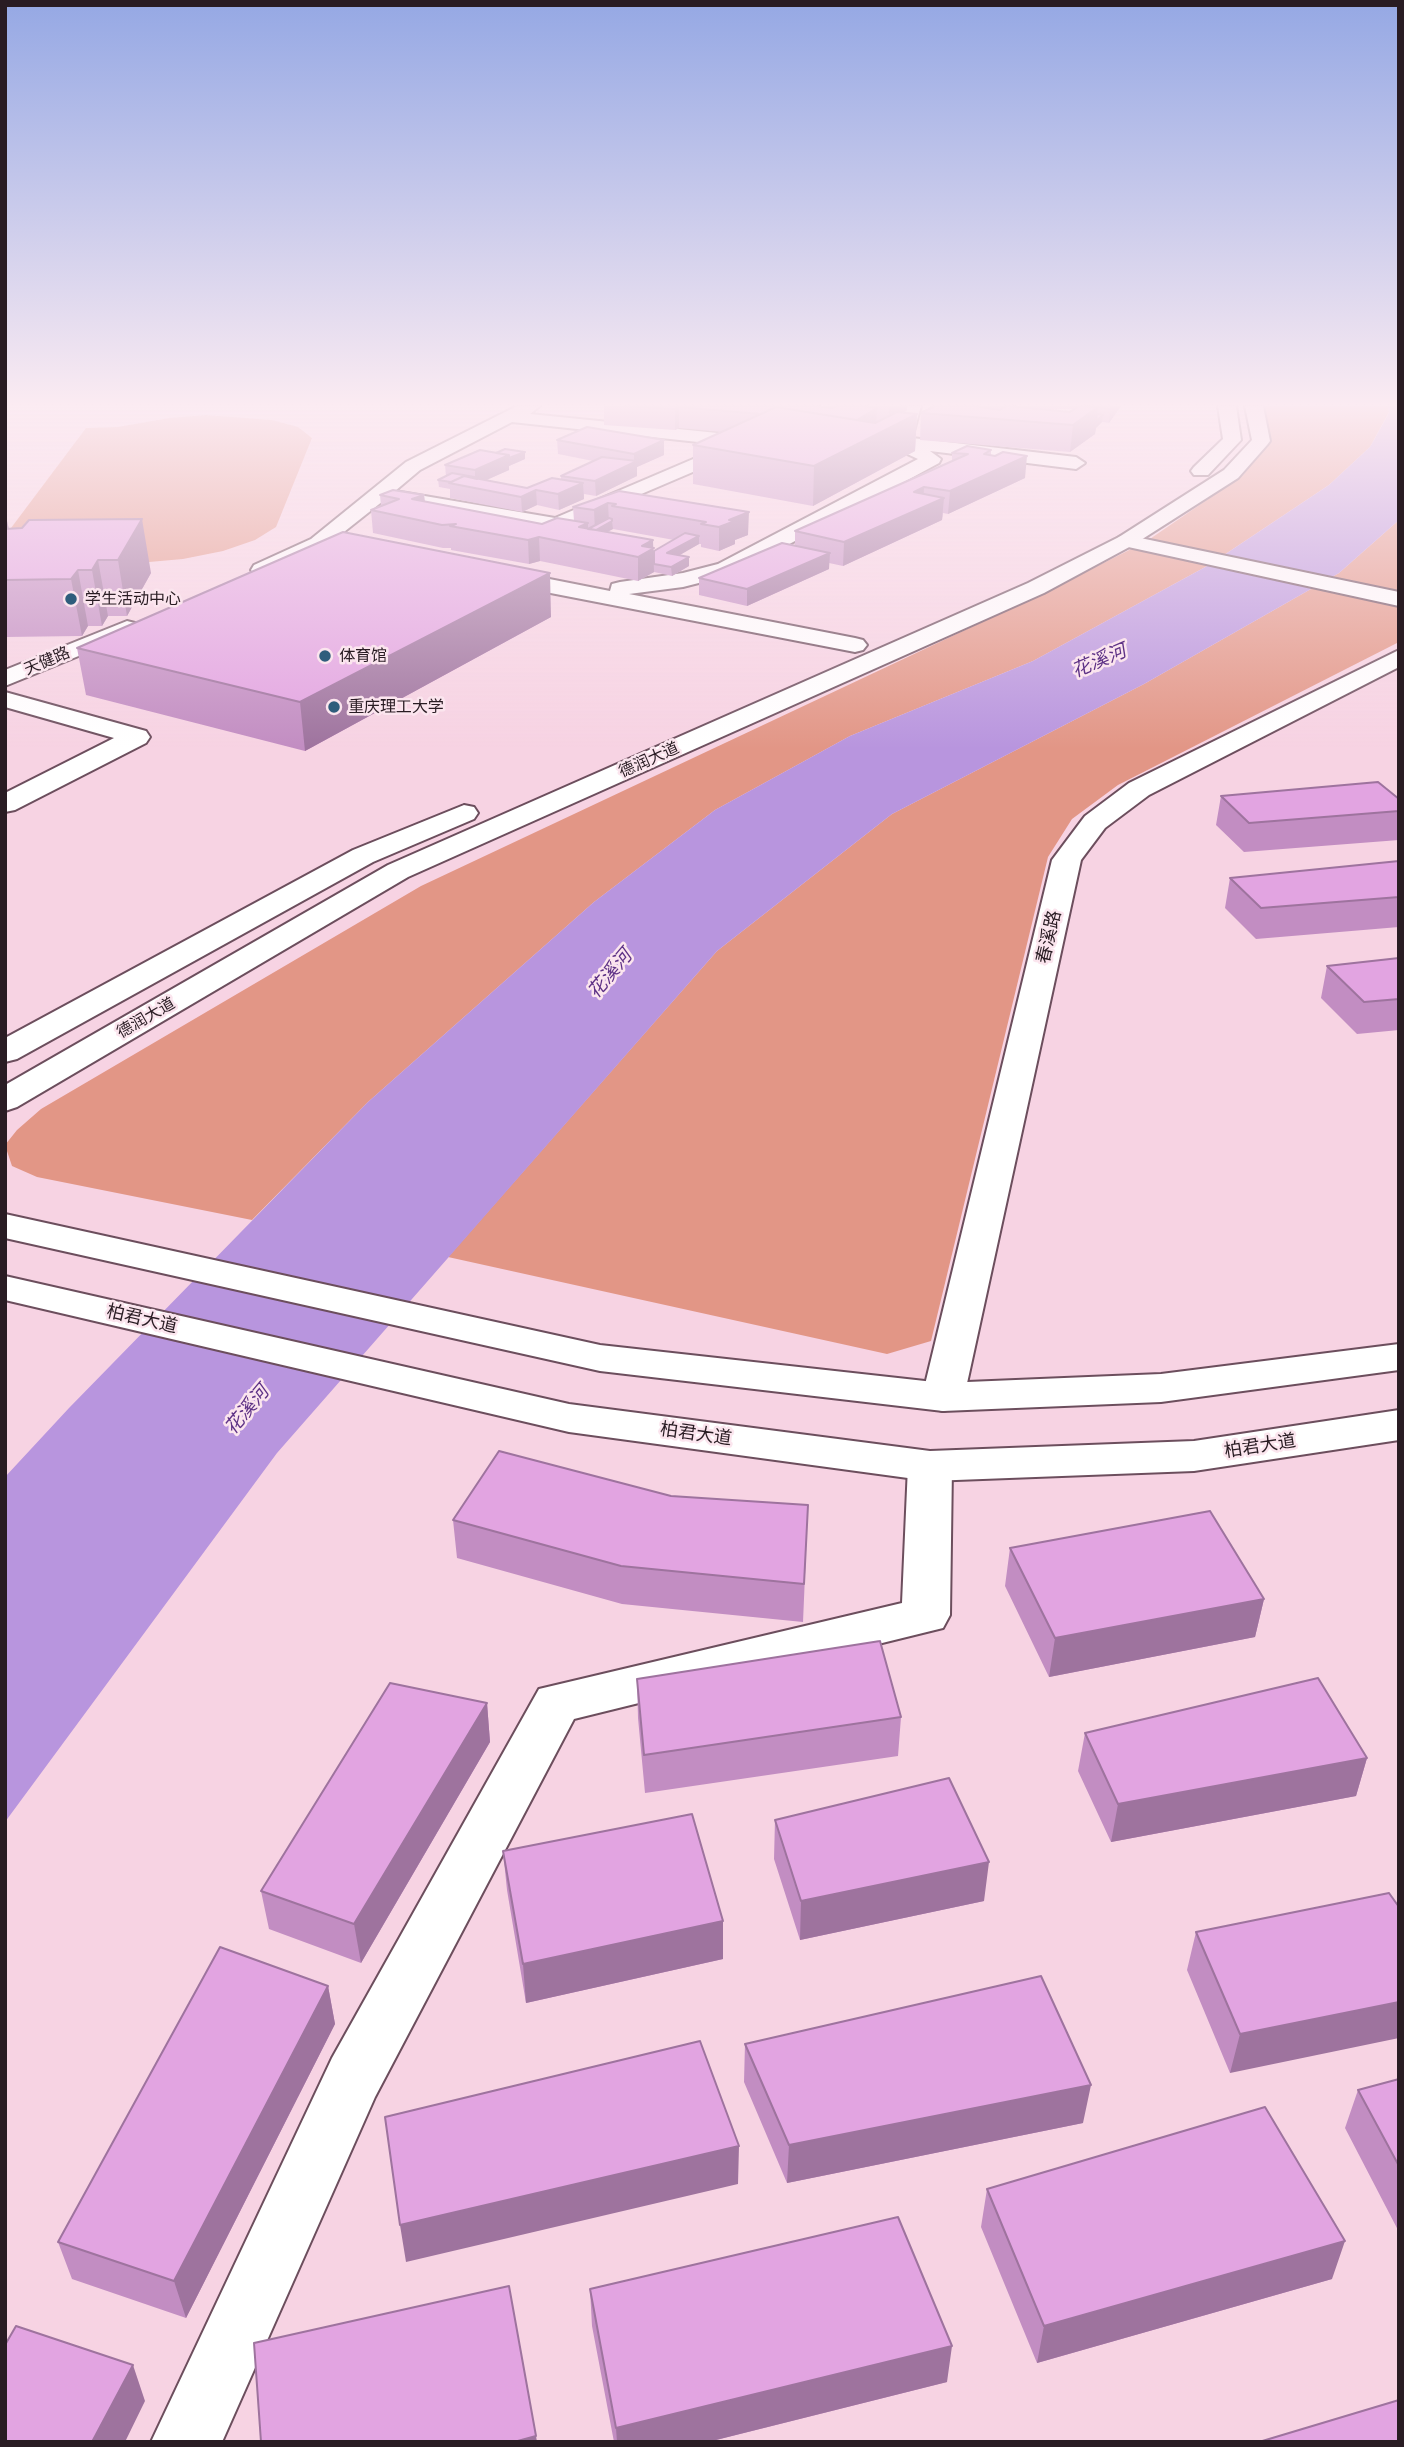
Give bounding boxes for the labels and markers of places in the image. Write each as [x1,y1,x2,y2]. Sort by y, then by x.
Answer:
place label: 学生活动中心 [85,589,181,609]
marker: 学生活动中心 [63,591,79,607]
place label: 体育馆 [339,646,387,666]
marker: 体育馆 [317,648,333,664]
place label: 重庆理工大学 [348,697,444,717]
marker: 重庆理工大学 [326,699,342,715]

